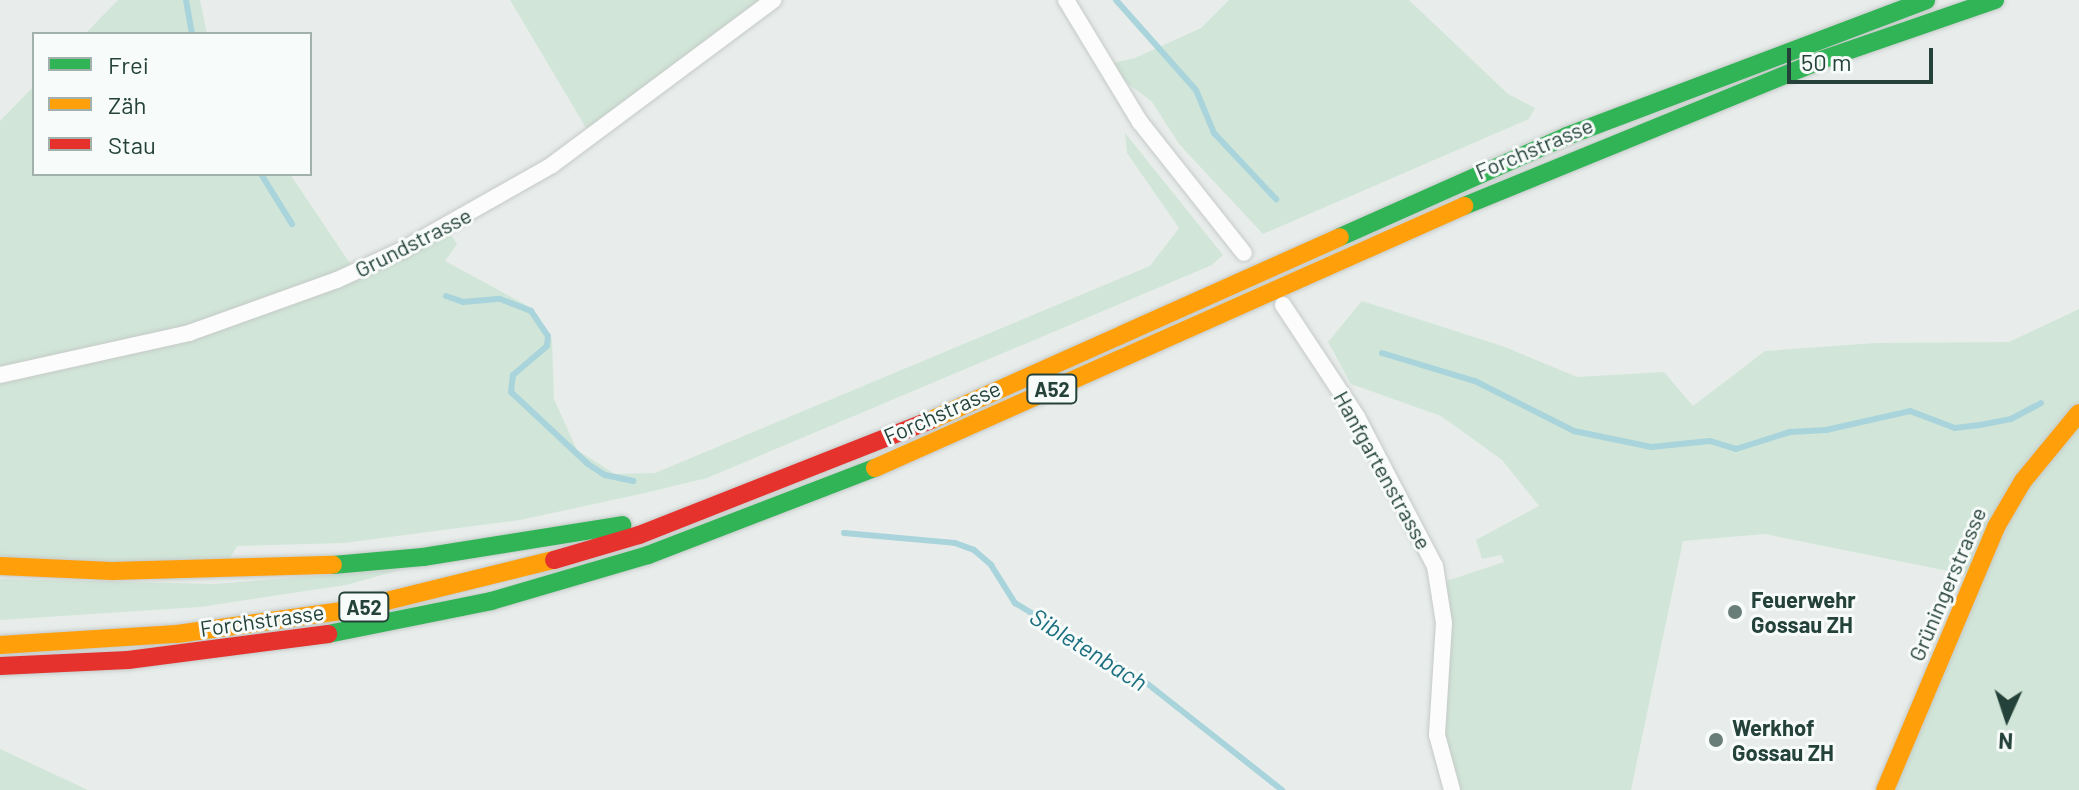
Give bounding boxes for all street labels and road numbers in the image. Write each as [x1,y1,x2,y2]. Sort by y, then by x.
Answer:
street label: Forchstrasse [1471,111,1597,185]
street label: Grundstrasse [350,201,476,283]
road number: A52 [1026,373,1078,405]
street label: Forchstrasse [879,374,1005,450]
street label: Hanfgartenstrasse [1328,386,1438,554]
street label: Grüningerstrasse [1903,503,1991,665]
road number: A52 [338,591,390,623]
street label: Forchstrasse [198,598,326,642]

